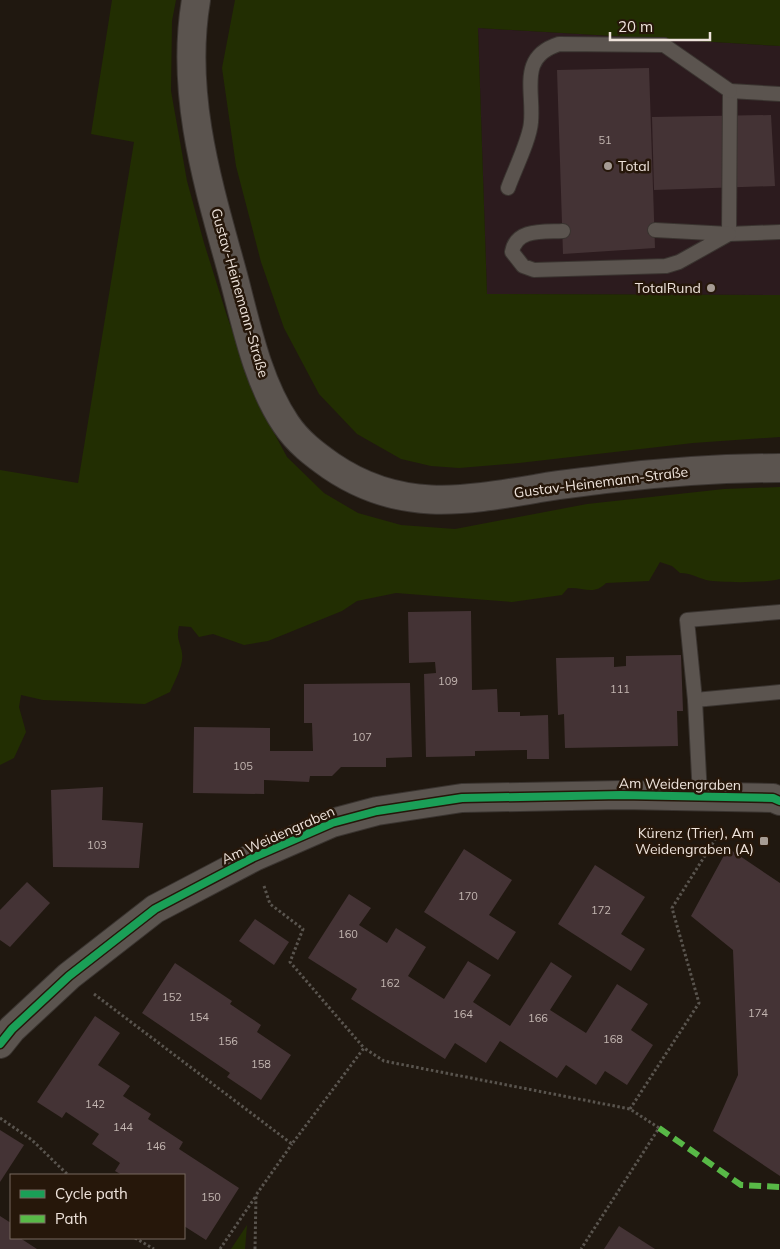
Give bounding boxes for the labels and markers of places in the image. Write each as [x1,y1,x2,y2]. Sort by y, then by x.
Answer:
place label: Total [618,157,650,175]
marker: Total [602,160,614,172]
place label: TotalRund [635,279,701,297]
marker: TotalRund [705,282,717,294]
place label: Kürenz (Trier), Am Weidengraben (A) [635,824,754,858]
marker: Kürenz (Trier), Am Weidengraben (A) [758,835,770,847]

